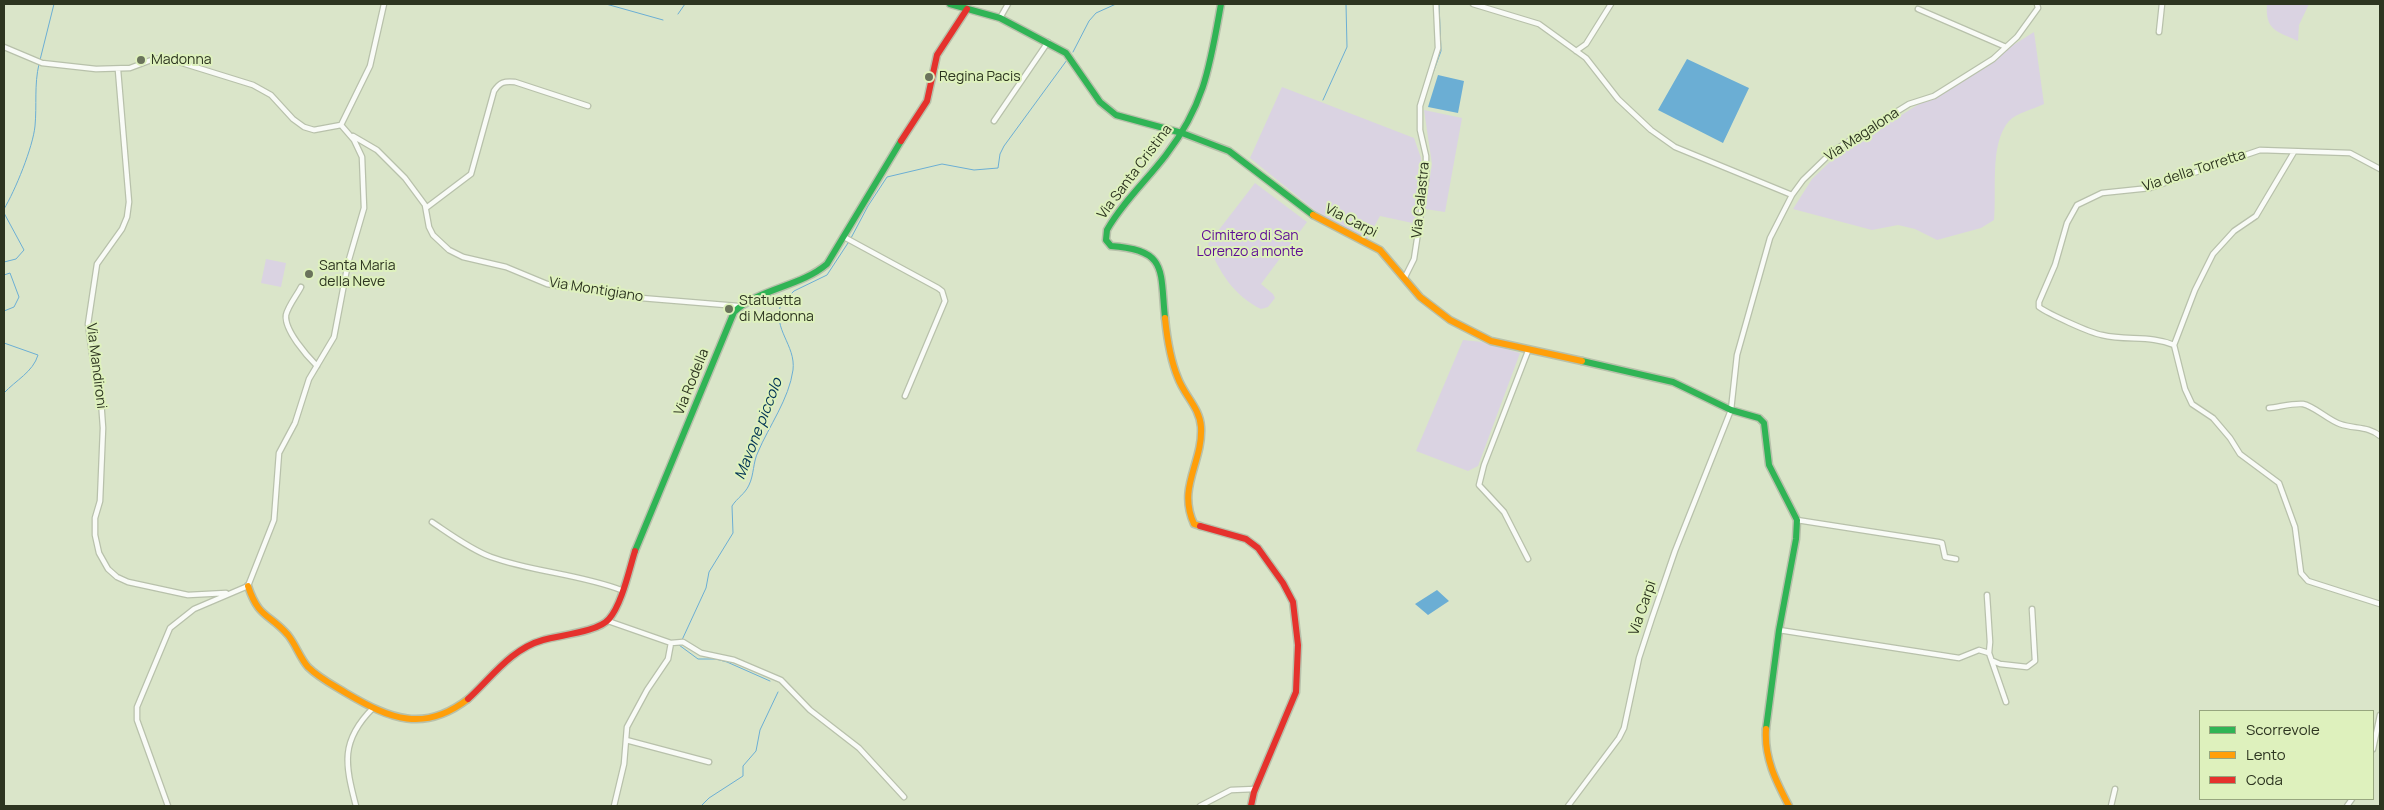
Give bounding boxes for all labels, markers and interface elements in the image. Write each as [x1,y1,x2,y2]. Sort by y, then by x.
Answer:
place label: Madonna [151,52,212,68]
marker: Madonna [135,54,147,66]
place label: Regina Pacis [939,69,1021,85]
marker: Regina Pacis [923,71,935,83]
street label: Via Magalona [1822,105,1902,165]
street label: Via Santa Cristina [1094,122,1176,222]
street label: Via della Torretta [2140,146,2248,196]
street label: Via Calastra [1409,161,1433,239]
street label: Via Carpi [1322,201,1380,241]
park label: Cimitero di San Lorenzo a monte [1196,228,1304,260]
place label: Santa Maria della Neve [319,258,396,290]
marker: Santa Maria della Neve [303,268,315,280]
street label: Via Montigiano [548,274,644,306]
place label: Statuetta di Madonna [739,293,814,326]
marker: Statuetta di Madonna [723,303,735,315]
street label: Via Mandironi [82,322,110,410]
street label: Via Rodella [671,346,713,418]
water label: Mavone piccolo [731,376,787,482]
street label: Via Carpi [1626,579,1660,637]
legend [2199,710,2374,800]
text: Scorrevole [2246,719,2320,740]
text: Lento [2246,744,2286,765]
text: Coda [2246,769,2283,790]

